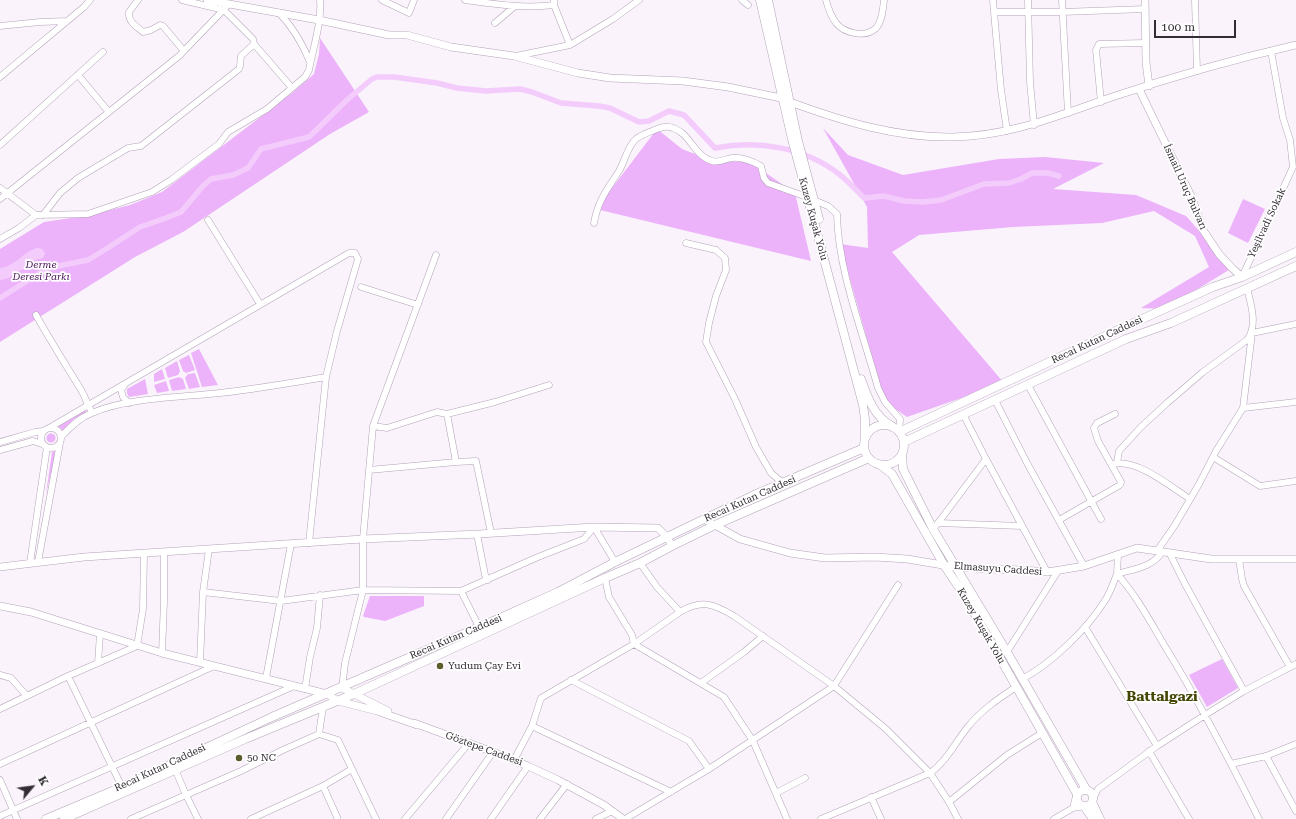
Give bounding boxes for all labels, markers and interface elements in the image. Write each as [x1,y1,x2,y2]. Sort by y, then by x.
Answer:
scale bar [1156,12,1238,38]
text: 100 m [1161,20,1195,34]
street label: İsmail Uruç Bulvarı [1161,142,1209,232]
street label: Kuzey Kuşak Yolu [796,176,830,262]
street label: Yeşilvadi Sokak [1246,186,1288,260]
park label: Derme Deresi Parkı [12,259,70,282]
street label: Recai Kutan Caddesi [1050,314,1144,366]
street label: Recai Kutan Caddesi [702,473,798,525]
street label: Elmasuyu Caddesi [953,560,1043,578]
street label: Kuzey Kuşak Yolu [954,586,1008,666]
street label: Recai Kutan Caddesi [408,612,504,662]
place label: Yudum Çay Evi [448,660,521,672]
marker: Yudum Çay Evi [435,661,445,671]
district label: Battalgazi [1126,689,1198,705]
street label: Göztepe Caddesi [444,729,524,769]
street label: Recai Kutan Caddesi [113,742,207,794]
place label: 50 NC [247,752,276,764]
marker: 50 NC [234,753,244,763]
north arrow [12,767,52,807]
text: K [35,774,51,788]

